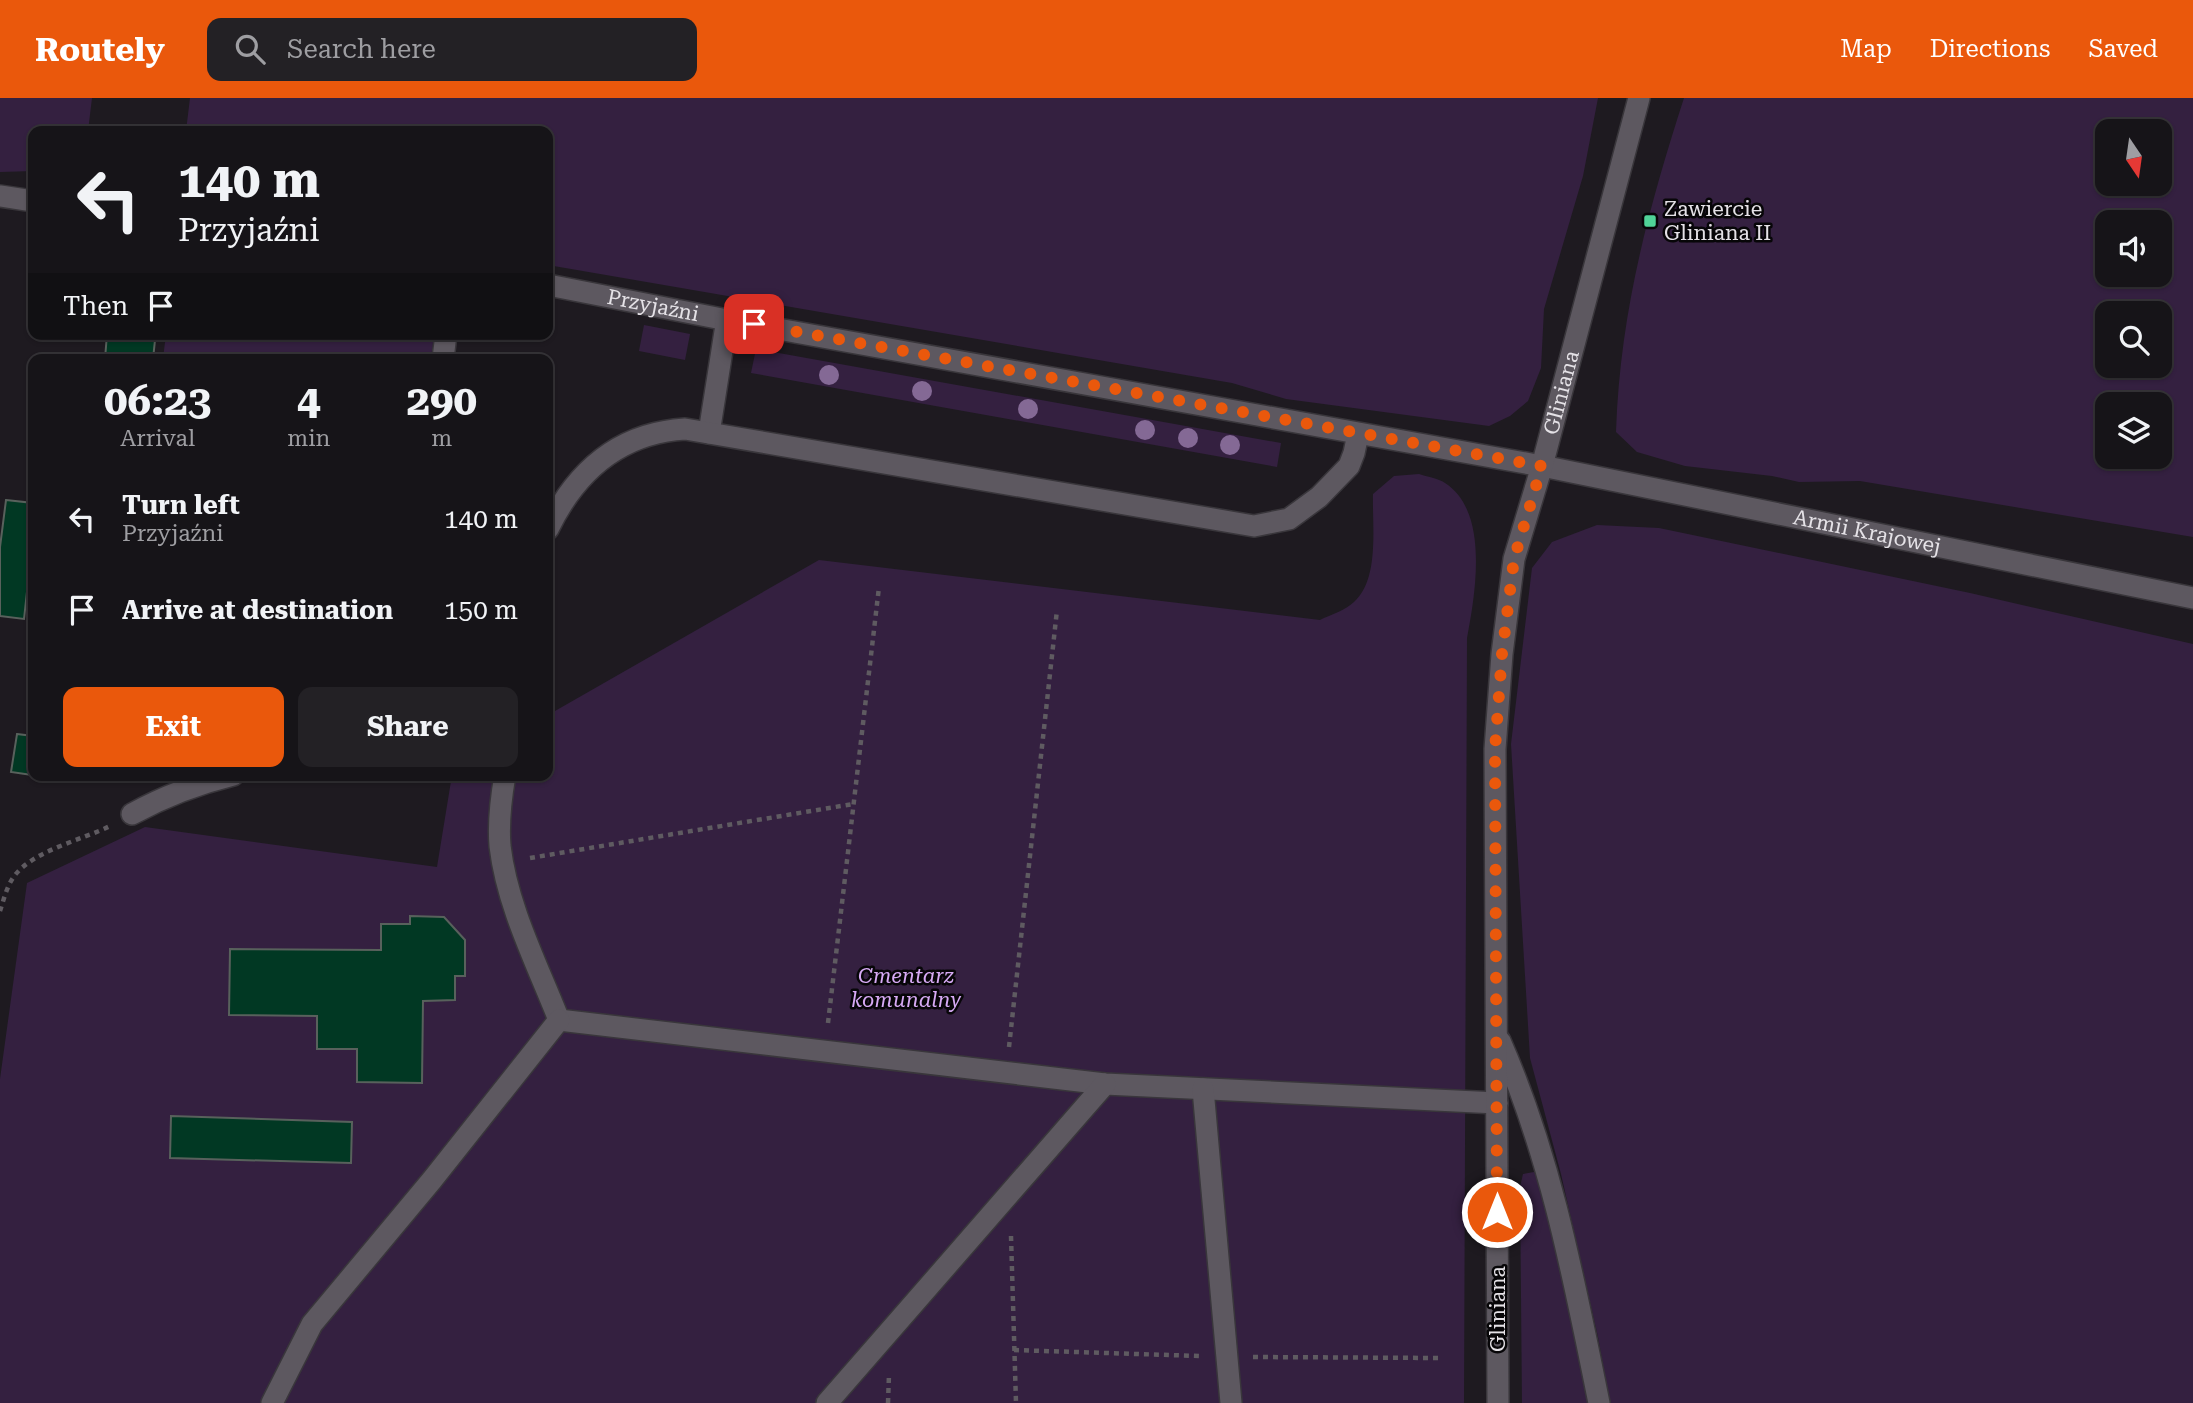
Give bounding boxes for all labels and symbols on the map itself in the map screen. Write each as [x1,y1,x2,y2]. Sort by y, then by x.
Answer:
north arrow [2095,119,2172,196]
place label: Zawiercie Gliniana II [1664,197,1771,245]
marker: Zawiercie Gliniana II [1642,213,1658,229]
street label: Przyjaźni [605,285,701,326]
pin [724,294,784,354]
street label: Gliniana [1539,347,1584,437]
street label: Armii Krajowej [1791,505,1943,559]
park label: Cmentarz komunalny [851,964,961,1012]
position arrow [1460,1175,1534,1249]
street label: Gliniana [1486,1265,1510,1352]

